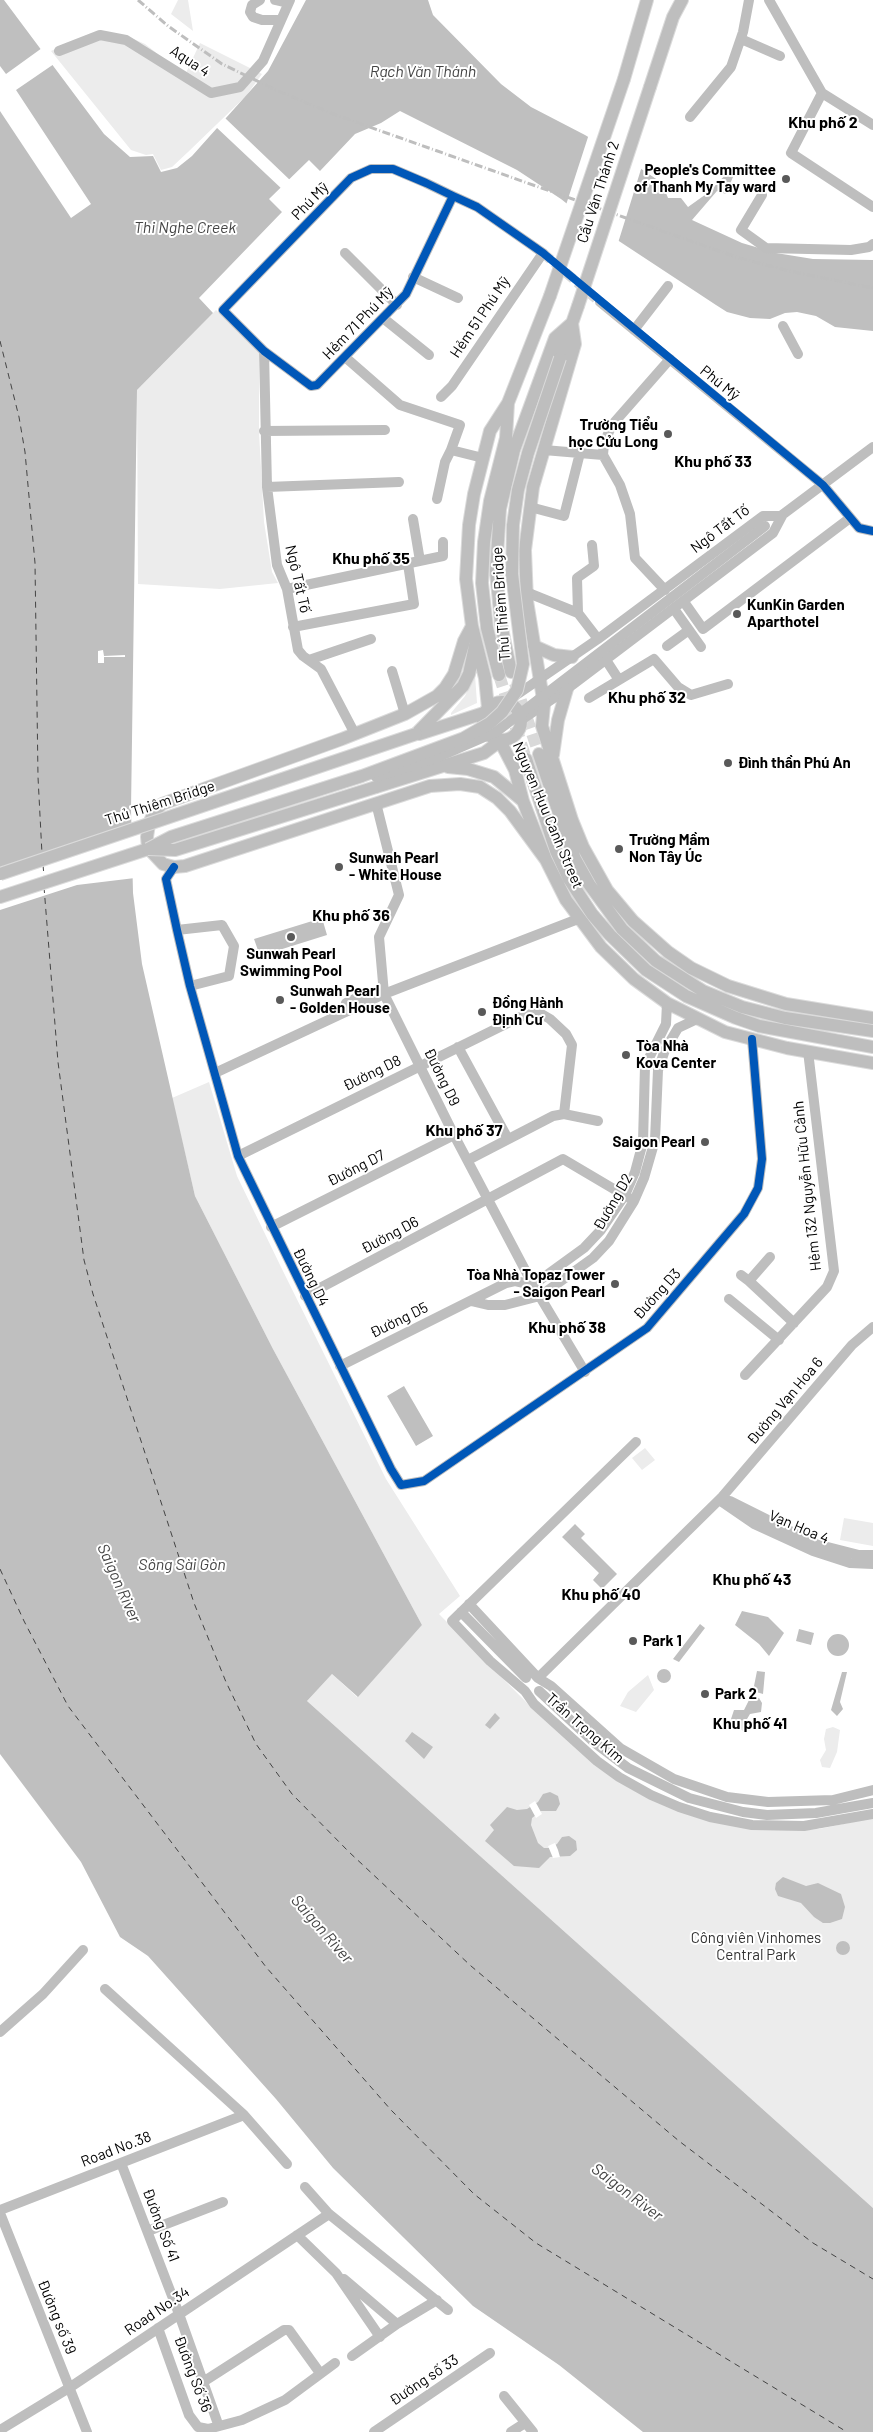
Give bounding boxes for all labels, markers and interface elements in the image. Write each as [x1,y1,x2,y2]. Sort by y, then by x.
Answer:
street label: Aqua 4 [167,41,213,81]
water label: Rạch Văn Thánh [370,62,476,82]
district label: Khu phố 2 [788,113,858,133]
street label: Cầu Văn Thánh 2 [573,139,623,245]
place label: People's Committee of Thanh My Tay ward [634,161,776,196]
marker: People's Committee of Thanh My Tay ward [780,173,792,185]
street label: Phú Mỹ [288,178,332,224]
water label: Thi Nghe Creek [134,218,236,238]
street label: Hẻm 51 Phú Mỹ [446,273,514,361]
street label: Hẻm 71 Phú Mỹ [319,283,397,363]
street label: Phú Mỹ [697,362,743,404]
place label: Trường Tiểu học Cửu Long [569,416,658,451]
marker: Trường Tiểu học Cửu Long [662,428,674,440]
district label: Khu phố 33 [674,452,752,472]
street label: Ngô Tất Tố [687,501,753,557]
street label: Ngô Tất Tố [281,543,315,615]
street label: Thủ Thiêm Bridge [488,546,514,662]
district label: Khu phố 35 [332,549,410,569]
place label: KunKin Garden Aparthotel [747,596,845,631]
marker: KunKin Garden Aparthotel [731,608,743,620]
district label: Khu phố 32 [608,688,686,708]
street label: Nguyen Huu Canh Street [509,739,587,891]
place label: Đình thần Phú An [738,754,851,772]
marker: Đình thần Phú An [722,757,734,769]
street label: Thủ Thiêm Bridge [103,777,217,829]
place label: Trường Mầm Non Tây Úc [629,831,710,866]
marker: Trường Mầm Non Tây Úc [613,843,625,855]
place label: Sunwah Pearl - White House [349,849,442,884]
marker: Sunwah Pearl - White House [333,861,345,873]
district label: Khu phố 36 [312,906,390,926]
marker: Sunwah Pearl Swimming Pool [285,931,297,943]
place label: Sunwah Pearl Swimming Pool [240,945,342,980]
place label: Sunwah Pearl - Golden House [290,982,390,1017]
marker: Sunwah Pearl - Golden House [274,994,286,1006]
place label: Đồng Hành Định Cư [492,994,564,1029]
marker: Đồng Hành Định Cư [476,1006,488,1018]
place label: Tòa Nhà Kova Center [636,1037,716,1072]
street label: Đường D9 [420,1045,464,1109]
marker: Tòa Nhà Kova Center [620,1049,632,1061]
street label: Đường D8 [340,1051,404,1095]
street label: Hẻm 132 Nguyễn Hữu Cảnh [789,1100,825,1272]
district label: Khu phố 37 [425,1121,503,1141]
place label: Saigon Pearl [613,1133,695,1151]
marker: Saigon Pearl [699,1136,711,1148]
street label: Đường D7 [324,1146,388,1190]
street label: Đường D2 [590,1170,636,1234]
street label: Đường D6 [358,1212,422,1258]
street label: Đường D4 [289,1245,333,1309]
street label: Đường D3 [629,1265,685,1323]
place label: Tòa Nhà Topaz Tower - Saigon Pearl [466,1266,605,1301]
marker: Tòa Nhà Topaz Tower - Saigon Pearl [609,1278,621,1290]
street label: Đường D5 [367,1298,431,1342]
district label: Khu phố 38 [528,1318,606,1338]
street label: Đường Vạn Hoa 6 [743,1354,827,1448]
street label: Vạn Hoa 4 [766,1506,832,1548]
water label: Saigon River [93,1541,145,1625]
water label: Sông Sài Gòn [138,1555,226,1575]
district label: Khu phố 43 [713,1570,791,1590]
district label: Khu phố 40 [561,1585,641,1605]
place label: Park 1 [643,1632,682,1650]
marker: Park 1 [627,1635,639,1647]
place label: Park 2 [715,1685,757,1703]
marker: Park 2 [699,1688,711,1700]
street label: Trần Trọng Kim [542,1689,628,1767]
district label: Khu phố 41 [713,1714,787,1734]
water label: Saigon River [287,1891,357,1967]
park label: Công viên Vinhomes Central Park [691,1929,821,1964]
street label: Road No.38 [78,2127,154,2171]
water label: Saigon River [588,2159,666,2225]
street label: Đường Số 41 [139,2186,183,2264]
street label: Đường số 39 [34,2277,80,2357]
street label: Road No.34 [121,2283,193,2339]
street label: Đường Số 36 [170,2333,216,2415]
street label: Đường số 33 [386,2350,462,2410]

